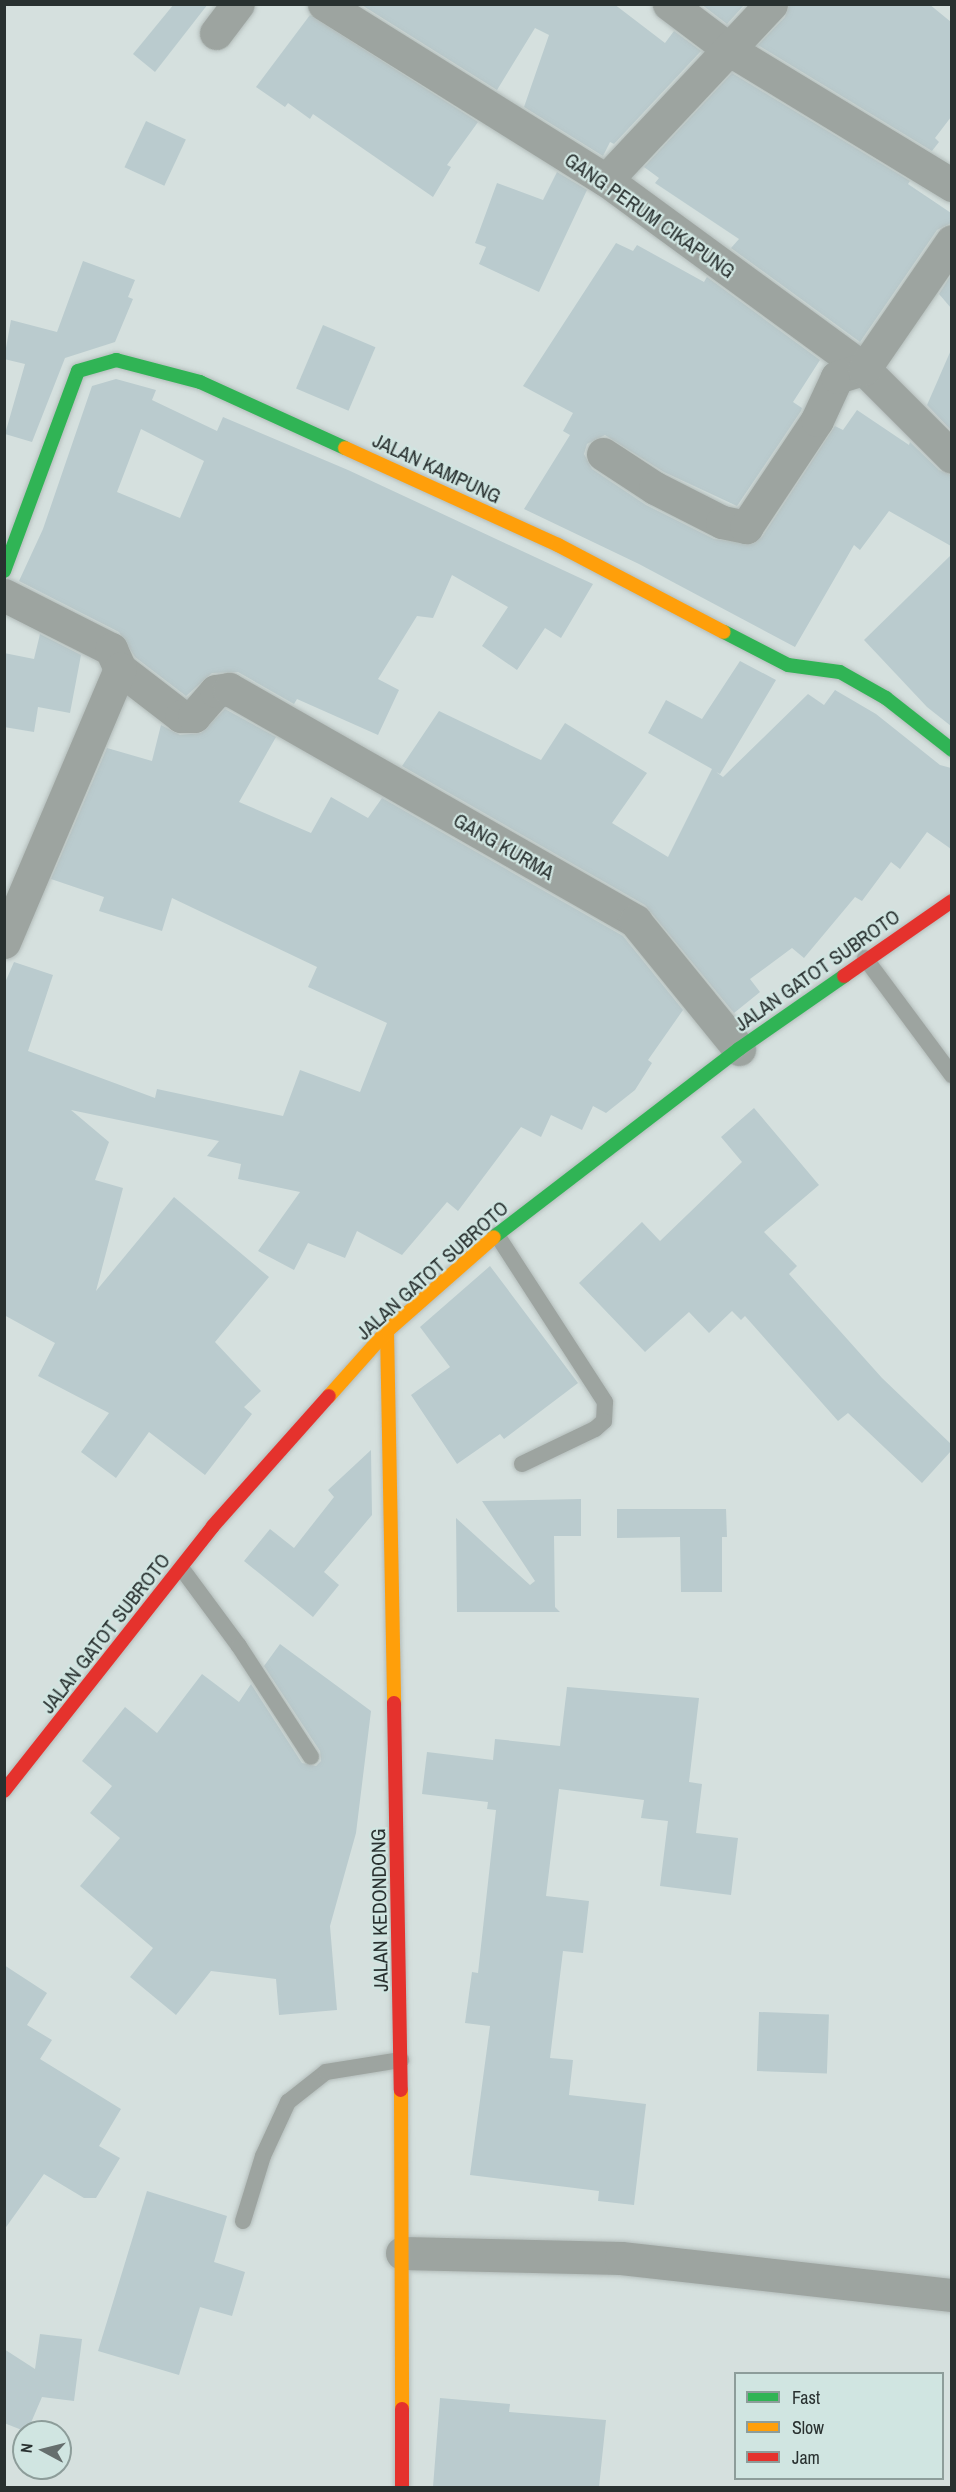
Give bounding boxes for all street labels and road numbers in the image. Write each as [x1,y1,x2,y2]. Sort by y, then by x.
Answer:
street label: GANG PERUM CIKAPUNG [560,147,740,283]
street label: JALAN KAMPUNG [369,428,505,508]
street label: GANG KURMA [449,808,559,884]
street label: JALAN GATOT SUBROTO [730,904,904,1036]
street label: JALAN GATOT SUBROTO [351,1196,513,1344]
street label: JALAN GATOT SUBROTO [35,1548,175,1718]
street label: JALAN KEDONDONG [366,1828,392,1992]

